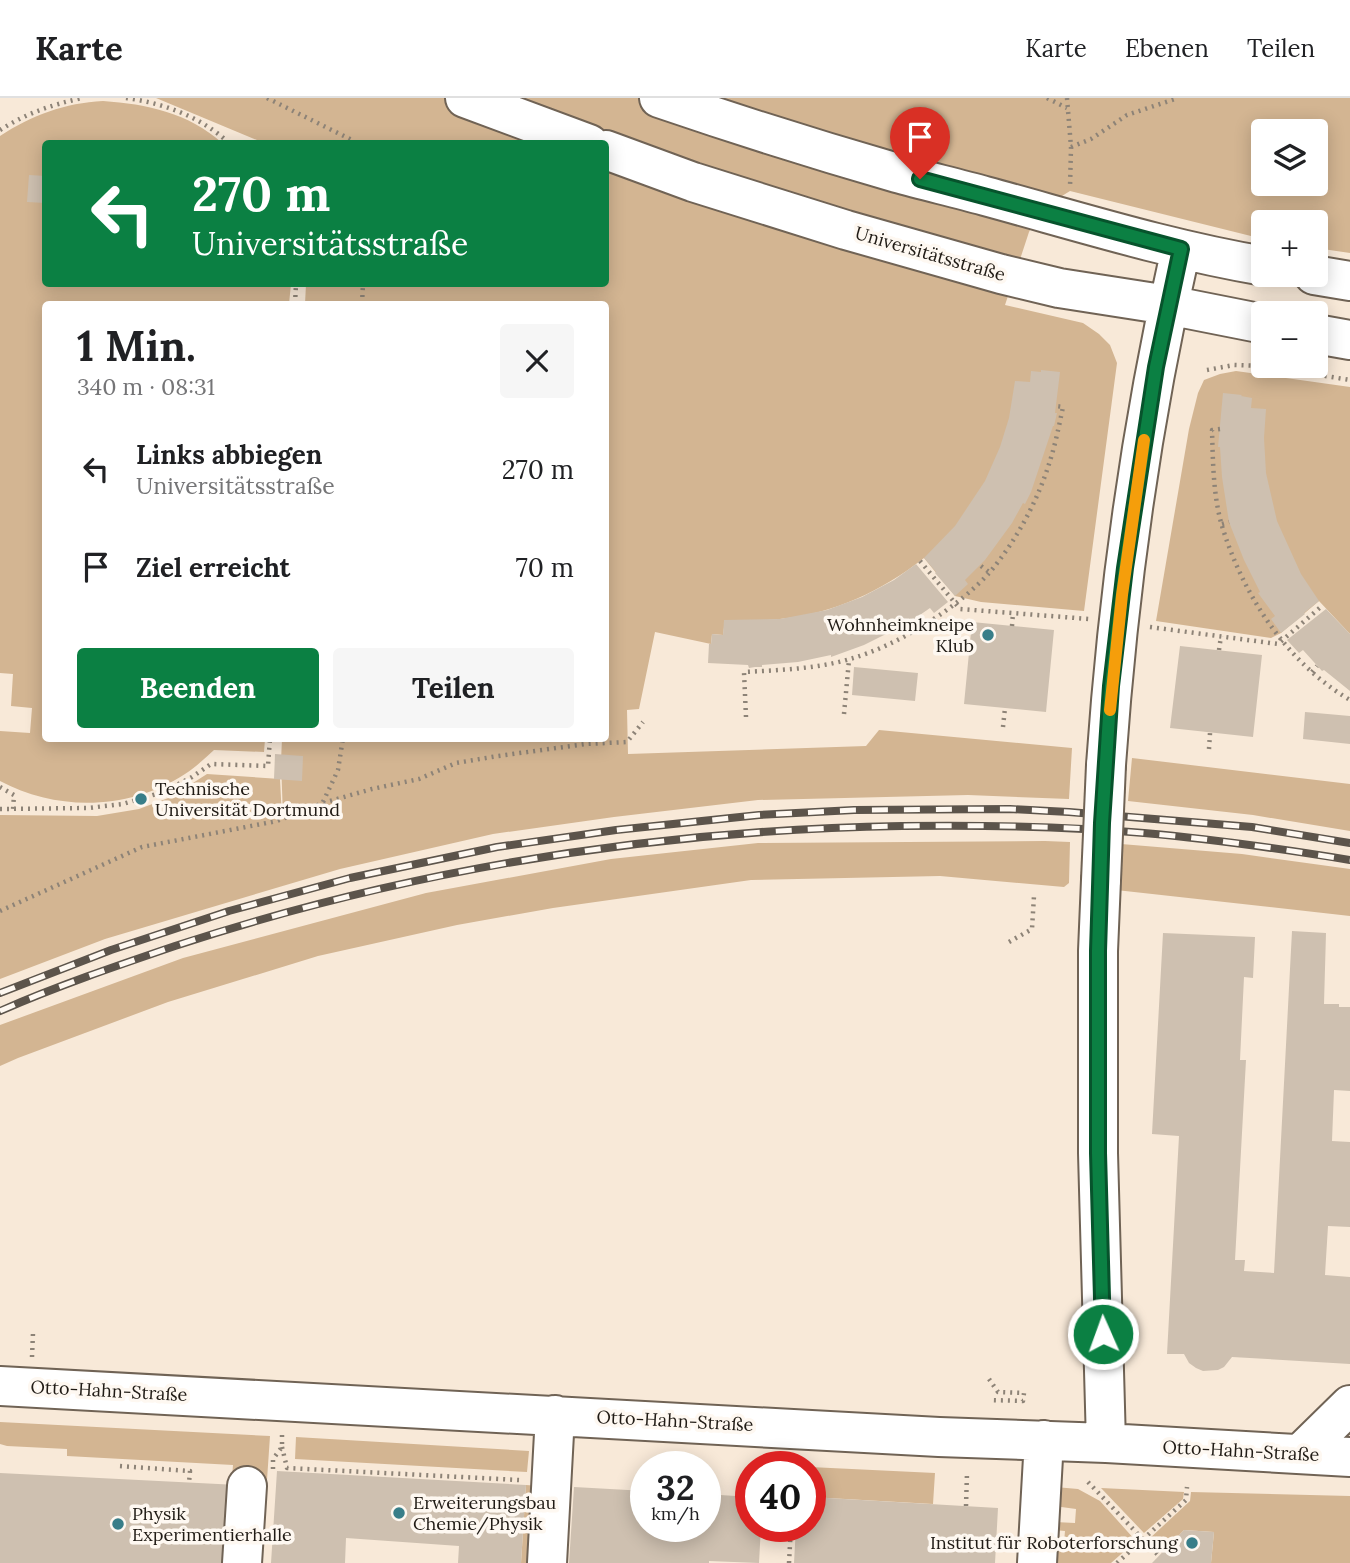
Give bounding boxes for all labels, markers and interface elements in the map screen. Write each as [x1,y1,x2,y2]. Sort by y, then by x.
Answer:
text: Karte [35,27,123,69]
text: Karte [1025,33,1087,64]
text: Ebenen [1125,33,1209,64]
text: Teilen [1247,33,1315,64]
pin [890,107,950,179]
icon: arrive [901,118,939,156]
map controls [1251,119,1328,378]
button: layers [1251,119,1328,196]
text: 270 m [192,162,330,224]
icon: left [77,168,168,259]
button: + [1251,210,1328,287]
street label: Universitätsstraße [852,221,1008,286]
text: Universitätsstraße [192,223,468,264]
button: − [1251,301,1328,378]
text: 1 Min. [77,319,196,373]
button: close [500,324,574,398]
text: 340 m · 08:31 [77,372,215,401]
text: Links abbiegen [136,438,322,471]
icon: left [77,450,115,488]
text: 270 m [502,453,574,486]
text: Universitätsstraße [136,471,335,500]
icon: arrive [77,548,115,586]
text: Ziel erreicht [136,551,290,584]
text: 70 m [516,551,574,584]
place label: Wohnheimkneipe Klub [827,613,974,657]
marker: Wohnheimkneipe Klub [980,627,996,643]
button: Beenden [77,648,319,728]
button: Teilen [333,648,574,728]
place label: Technische Universität Dortmund [155,777,340,821]
marker: Technische Universität Dortmund [133,791,149,807]
position arrow [1066,1297,1140,1371]
street label: Otto-Hahn-Straße [30,1375,188,1406]
street label: Otto-Hahn-Straße [596,1405,754,1436]
street label: Otto-Hahn-Straße [1162,1435,1320,1466]
speed limit sign: 40 [735,1451,826,1542]
text: 32 [656,1465,695,1510]
place label: Erweiterungsbau Chemie/Physik [413,1491,557,1535]
place label: Physik Experimentierhalle [132,1502,292,1546]
text: km/h [651,1502,700,1525]
marker: Erweiterungsbau Chemie/Physik [391,1505,407,1521]
marker: Physik Experimentierhalle [110,1516,126,1532]
place label: Institut für Roboterforschung [930,1531,1179,1554]
marker: Institut für Roboterforschung [1184,1535,1200,1551]

